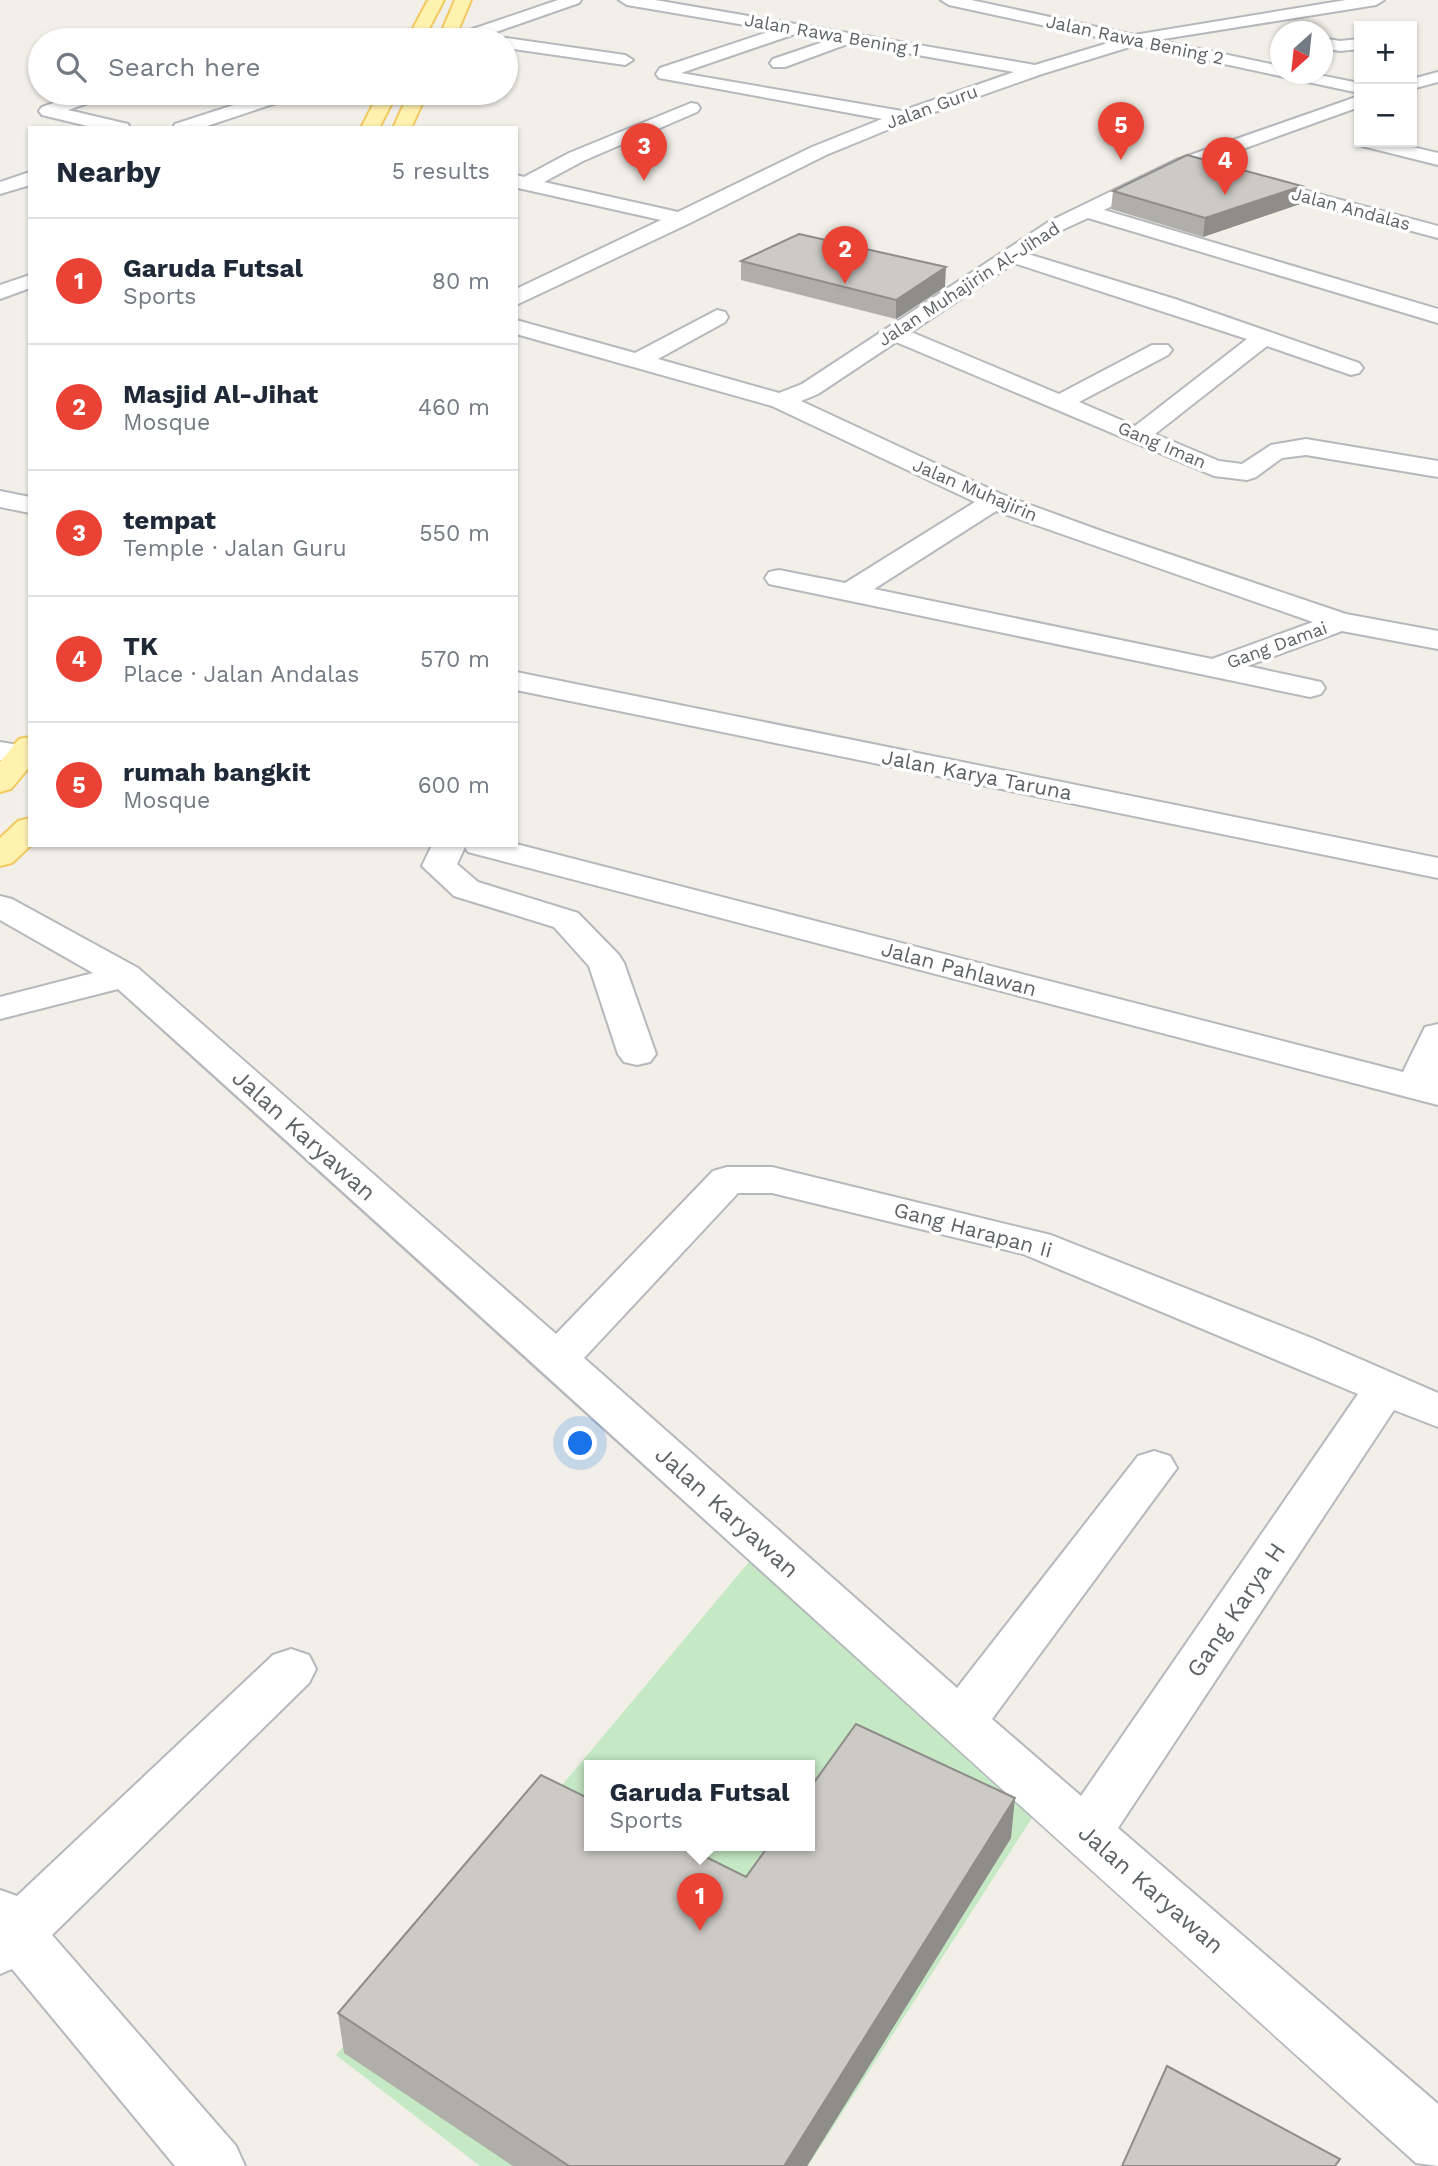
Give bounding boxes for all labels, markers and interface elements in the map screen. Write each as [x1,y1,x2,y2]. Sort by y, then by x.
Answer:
street label: Jalan Rawa Bening 1 [743,9,921,60]
street label: Jalan Rawa Bening 2 [1044,10,1226,69]
north arrow [1270,21,1333,84]
map controls [1354,21,1417,147]
button: + [1354,21,1417,84]
search box [28,28,518,105]
icon: search [52,48,90,86]
text: Search here [108,52,260,82]
street label: Jalan Guru [883,80,980,133]
button: − [1354,84,1417,147]
pin: 5 [1098,102,1144,160]
pin: 3 [621,123,667,181]
pin: 4 [1202,137,1248,195]
text: Nearby [56,154,161,189]
text: 5 results [392,158,490,185]
street label: Jalan Andalas [1289,183,1413,234]
street label: Jalan Muhajirin Al-Jihad [874,217,1063,350]
pin: 2 [822,226,868,284]
text: Garuda Futsal [123,253,303,283]
text: 1 [74,268,84,295]
text: 80 m [432,268,490,295]
text: Sports [123,283,196,310]
text: Masjid Al-Jihat [123,379,318,409]
text: 2 [72,394,86,421]
text: 460 m [418,394,490,421]
text: Mosque [123,409,210,436]
street label: Gang Iman [1115,417,1209,473]
street label: Jalan Muhajirin [910,454,1041,525]
text: tempat [123,505,216,535]
text: 3 [72,520,86,547]
text: 550 m [419,520,490,547]
text: Temple · Jalan Guru [123,535,347,562]
street label: Gang Damai [1224,617,1330,672]
text: TK [123,631,158,661]
text: 4 [72,646,86,673]
text: 570 m [420,646,490,673]
text: Place · Jalan Andalas [123,661,359,688]
street label: Jalan Karya Taruna [880,744,1074,805]
text: rumah bangkit [123,757,310,787]
text: 5 [72,772,86,799]
text: 600 m [418,772,490,799]
text: Mosque [123,787,210,814]
street label: Jalan Pahlawan [879,936,1040,1001]
street label: Jalan Karyawan [227,1063,381,1207]
street label: Gang Harapan Ii [891,1196,1055,1263]
your location [563,1426,597,1460]
street label: Jalan Karyawan [650,1440,804,1584]
street label: Gang Karya H [1181,1537,1291,1683]
popup [584,1760,815,1851]
text: Garuda Futsal [609,1777,790,1807]
text: Sports [609,1807,683,1834]
street label: Jalan Karyawan [1073,1818,1229,1960]
pin: 1 [677,1873,723,1931]

